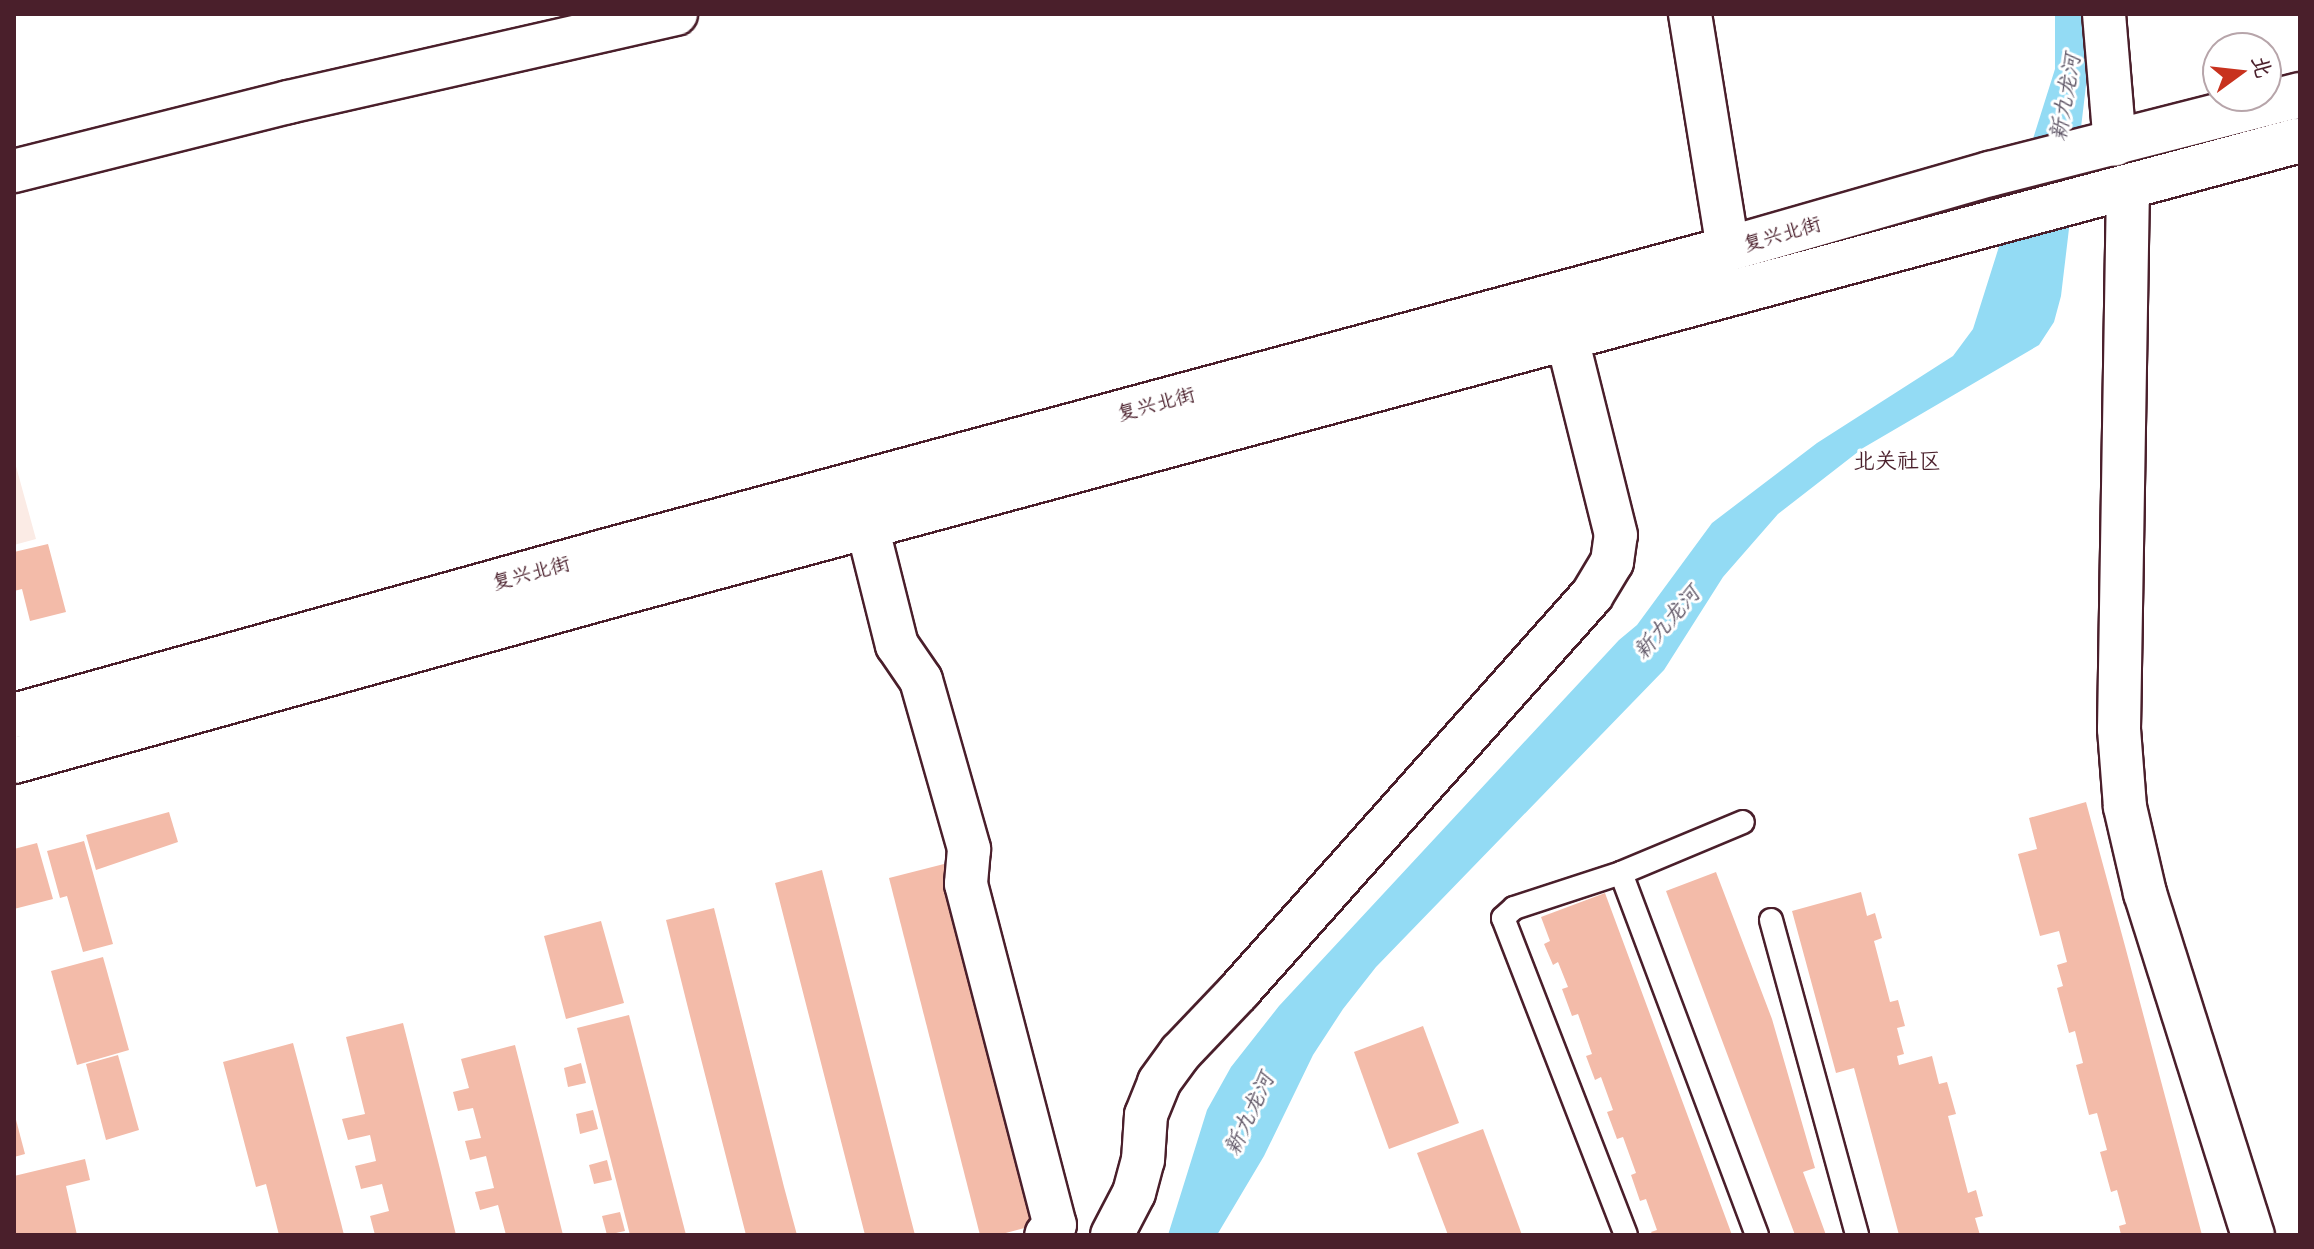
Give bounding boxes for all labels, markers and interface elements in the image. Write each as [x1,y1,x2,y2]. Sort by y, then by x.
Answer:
north arrow [2202,32,2282,112]
water label: 新九龙河 [2042,51,2084,143]
text: 北 [2245,51,2283,81]
street label: 复兴北街 [1740,210,1824,256]
street label: 复兴北街 [1114,381,1198,425]
district label: 北关社区 [1853,446,1941,472]
street label: 复兴北街 [489,550,573,594]
water label: 新九龙河 [1626,579,1704,663]
water label: 新九龙河 [1216,1068,1278,1158]

